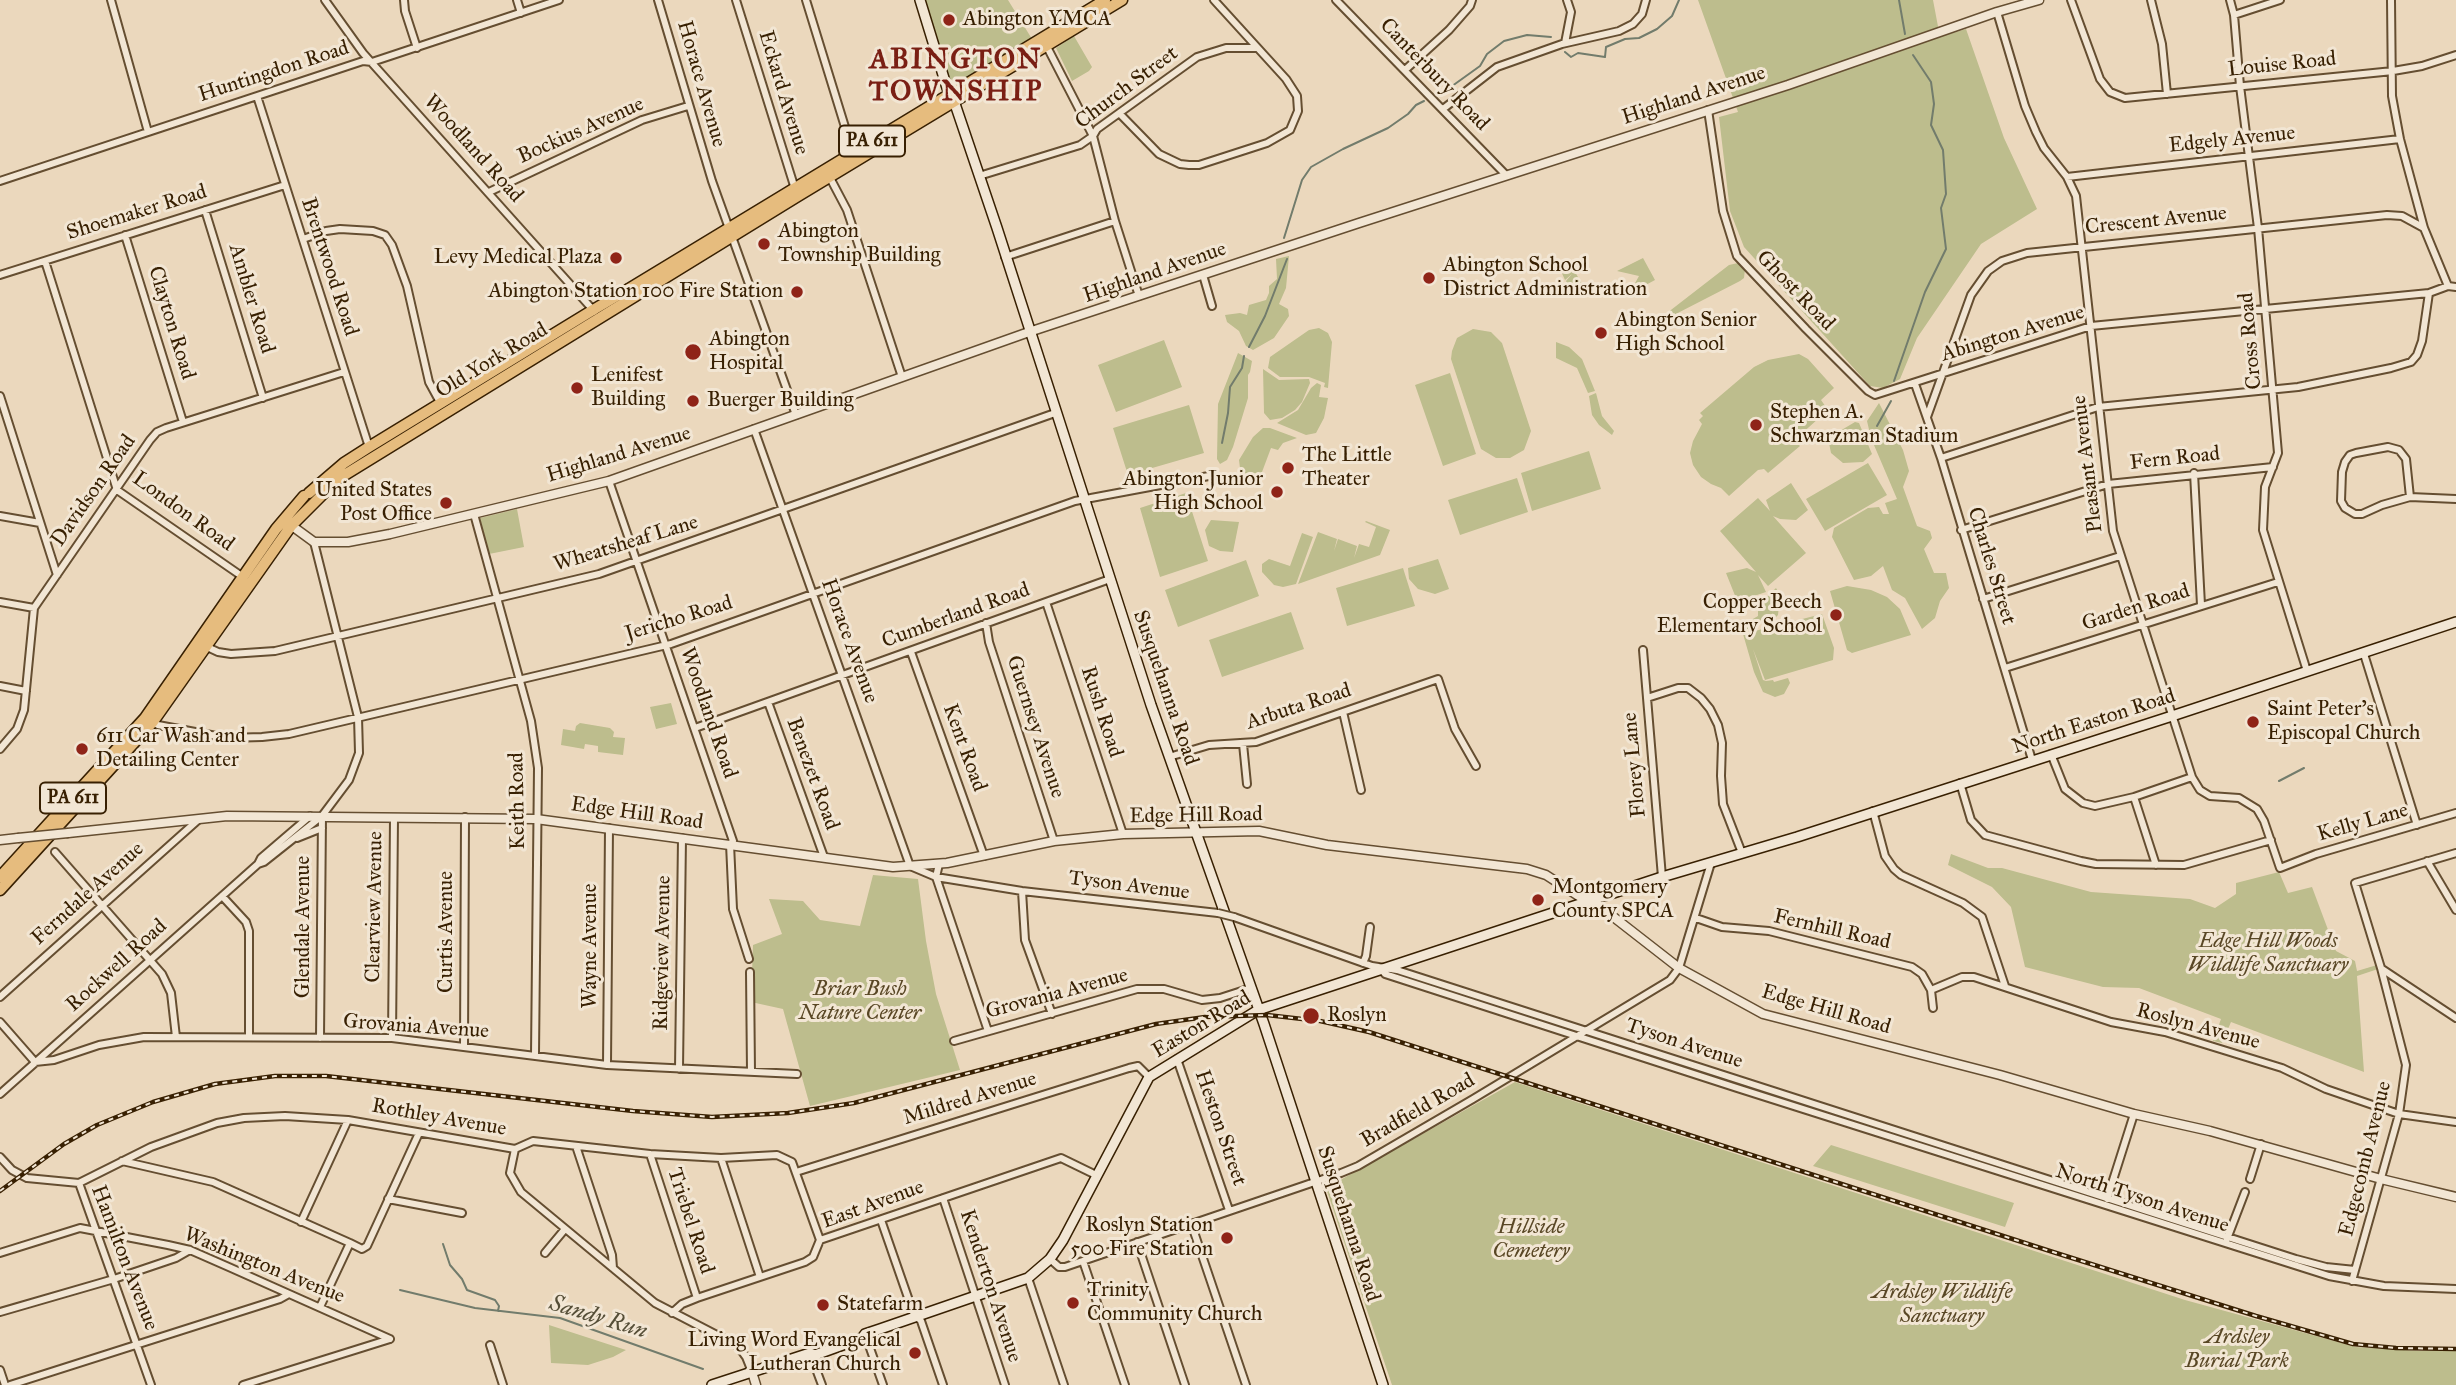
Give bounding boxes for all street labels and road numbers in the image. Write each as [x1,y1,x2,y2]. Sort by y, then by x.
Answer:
street label: Canterbury Road [1374,13,1494,137]
street label: Horace Avenue [671,18,731,150]
street label: Eckard Avenue [752,28,814,158]
street label: Huntingdon Road [196,36,352,108]
street label: Church Street [1071,41,1183,135]
street label: Louise Road [2227,47,2337,83]
street label: Highland Avenue [1619,61,1769,131]
street label: Woodland Road [418,90,528,208]
street label: Bockius Avenue [514,92,648,170]
street label: Edgely Avenue [2168,121,2296,159]
road number: PA 611 [839,125,905,156]
street label: Shoemaker Road [64,180,210,246]
street label: Brentwood Road [295,195,363,339]
street label: Crescent Avenue [2084,201,2228,241]
street label: Highland Avenue [1080,237,1230,309]
street label: Ambler Road [222,241,280,357]
street label: Ghost Road [1750,246,1840,336]
street label: Clayton Road [142,263,200,383]
street label: Cross Road [2234,291,2268,391]
street label: Abington Avenue [1938,300,2088,368]
street label: Old York Road [432,318,552,404]
street label: Pleasant Avenue [2067,394,2109,534]
street label: Highland Avenue [544,421,694,489]
street label: Davidson Road [46,430,142,552]
street label: Fern Road [2129,442,2221,476]
street label: London Road [127,467,239,557]
street label: Charles Street [1961,504,2021,628]
street label: Wheatsheaf Lane [551,510,701,578]
street label: Horace Avenue [815,575,883,707]
street label: Cumberland Road [879,578,1033,654]
street label: Garden Road [2079,579,2193,637]
street label: Jericho Road [622,591,736,647]
street label: Susquehanna Road [1127,607,1203,769]
street label: Woodland Road [674,644,742,782]
street label: Guernsey Avenue [1000,653,1070,801]
street label: Rush Road [1074,663,1128,761]
street label: Arbuta Road [1243,678,1355,736]
street label: North Easton Road [2009,684,2179,760]
street label: Kent Road [937,701,991,795]
street label: Florey Lane [1618,711,1652,819]
street label: Benezet Road [780,714,844,834]
street label: Keith Road [505,752,531,850]
road number: PA 611 [40,782,106,814]
street label: Edge Hill Road [569,792,705,836]
street label: Kelly Lane [2315,798,2411,848]
street label: Edge Hill Road [1129,802,1263,830]
street label: Clearview Avenue [361,831,389,983]
street label: Ferndale Avenue [27,837,149,951]
street label: Glendale Avenue [291,856,317,998]
street label: Tyson Avenue [1067,866,1191,906]
street label: Curtis Avenue [434,871,460,993]
street label: Ridgeview Avenue [649,875,677,1031]
street label: Wayne Avenue [578,883,604,1009]
street label: Fernhill Road [1771,904,1893,956]
street label: Rockwell Road [61,914,173,1018]
street label: Grovania Avenue [983,963,1131,1025]
street label: Edge Hill Road [1758,980,1894,1040]
street label: Easton Road [1148,986,1256,1064]
street label: Roslyn Avenue [2133,998,2263,1056]
street label: Grovania Avenue [342,1009,490,1045]
street label: Tyson Avenue [1622,1013,1746,1075]
street label: Mildred Avenue [900,1067,1040,1131]
street label: Heston Street [1188,1067,1252,1189]
street label: Bradfield Road [1357,1068,1479,1154]
street label: Edgecomb Avenue [2335,1079,2397,1239]
street label: Rothley Avenue [370,1094,508,1142]
street label: Susquehanna Road [1311,1143,1385,1305]
street label: North Tyson Avenue [2052,1159,2232,1239]
street label: Triebel Road [661,1165,719,1277]
street label: East Avenue [819,1175,927,1235]
street label: Hamilton Avenue [85,1182,163,1334]
street label: Kenderton Avenue [953,1206,1027,1366]
street label: Washington Avenue [180,1222,348,1310]

